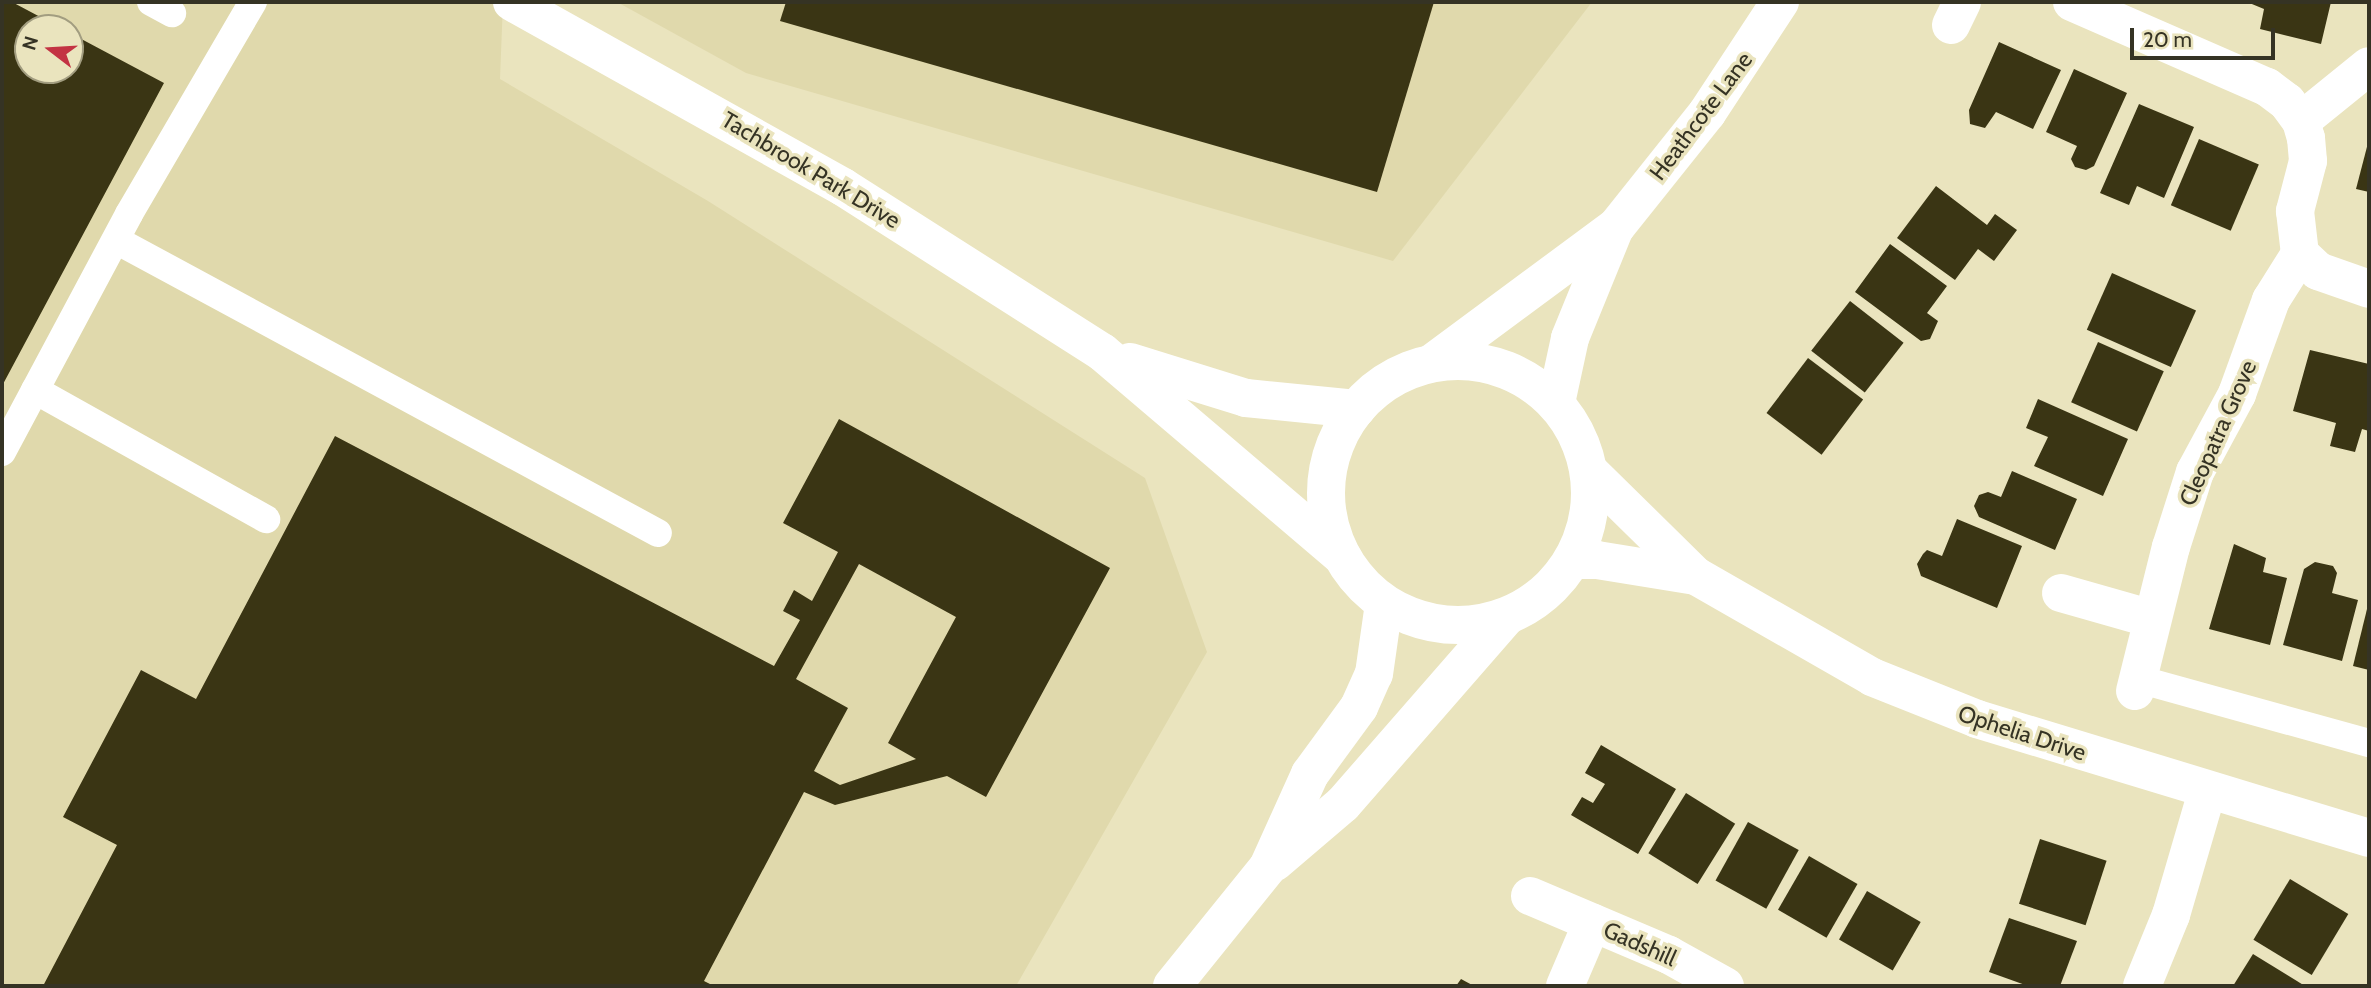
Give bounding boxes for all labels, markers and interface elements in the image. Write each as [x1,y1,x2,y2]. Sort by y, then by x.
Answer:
north arrow [14,14,84,84]
scale bar [2133,14,2278,58]
text: 20 m [2143,27,2192,52]
text: N [17,34,43,53]
street label: Heathcote Lane [1644,46,1758,186]
street label: Tachbrook Park Drive [717,106,905,234]
street label: Cleopatra Grove [2174,356,2262,510]
street label: Ophelia Drive [1955,699,2089,767]
street label: Gadshill [1599,916,1681,972]

